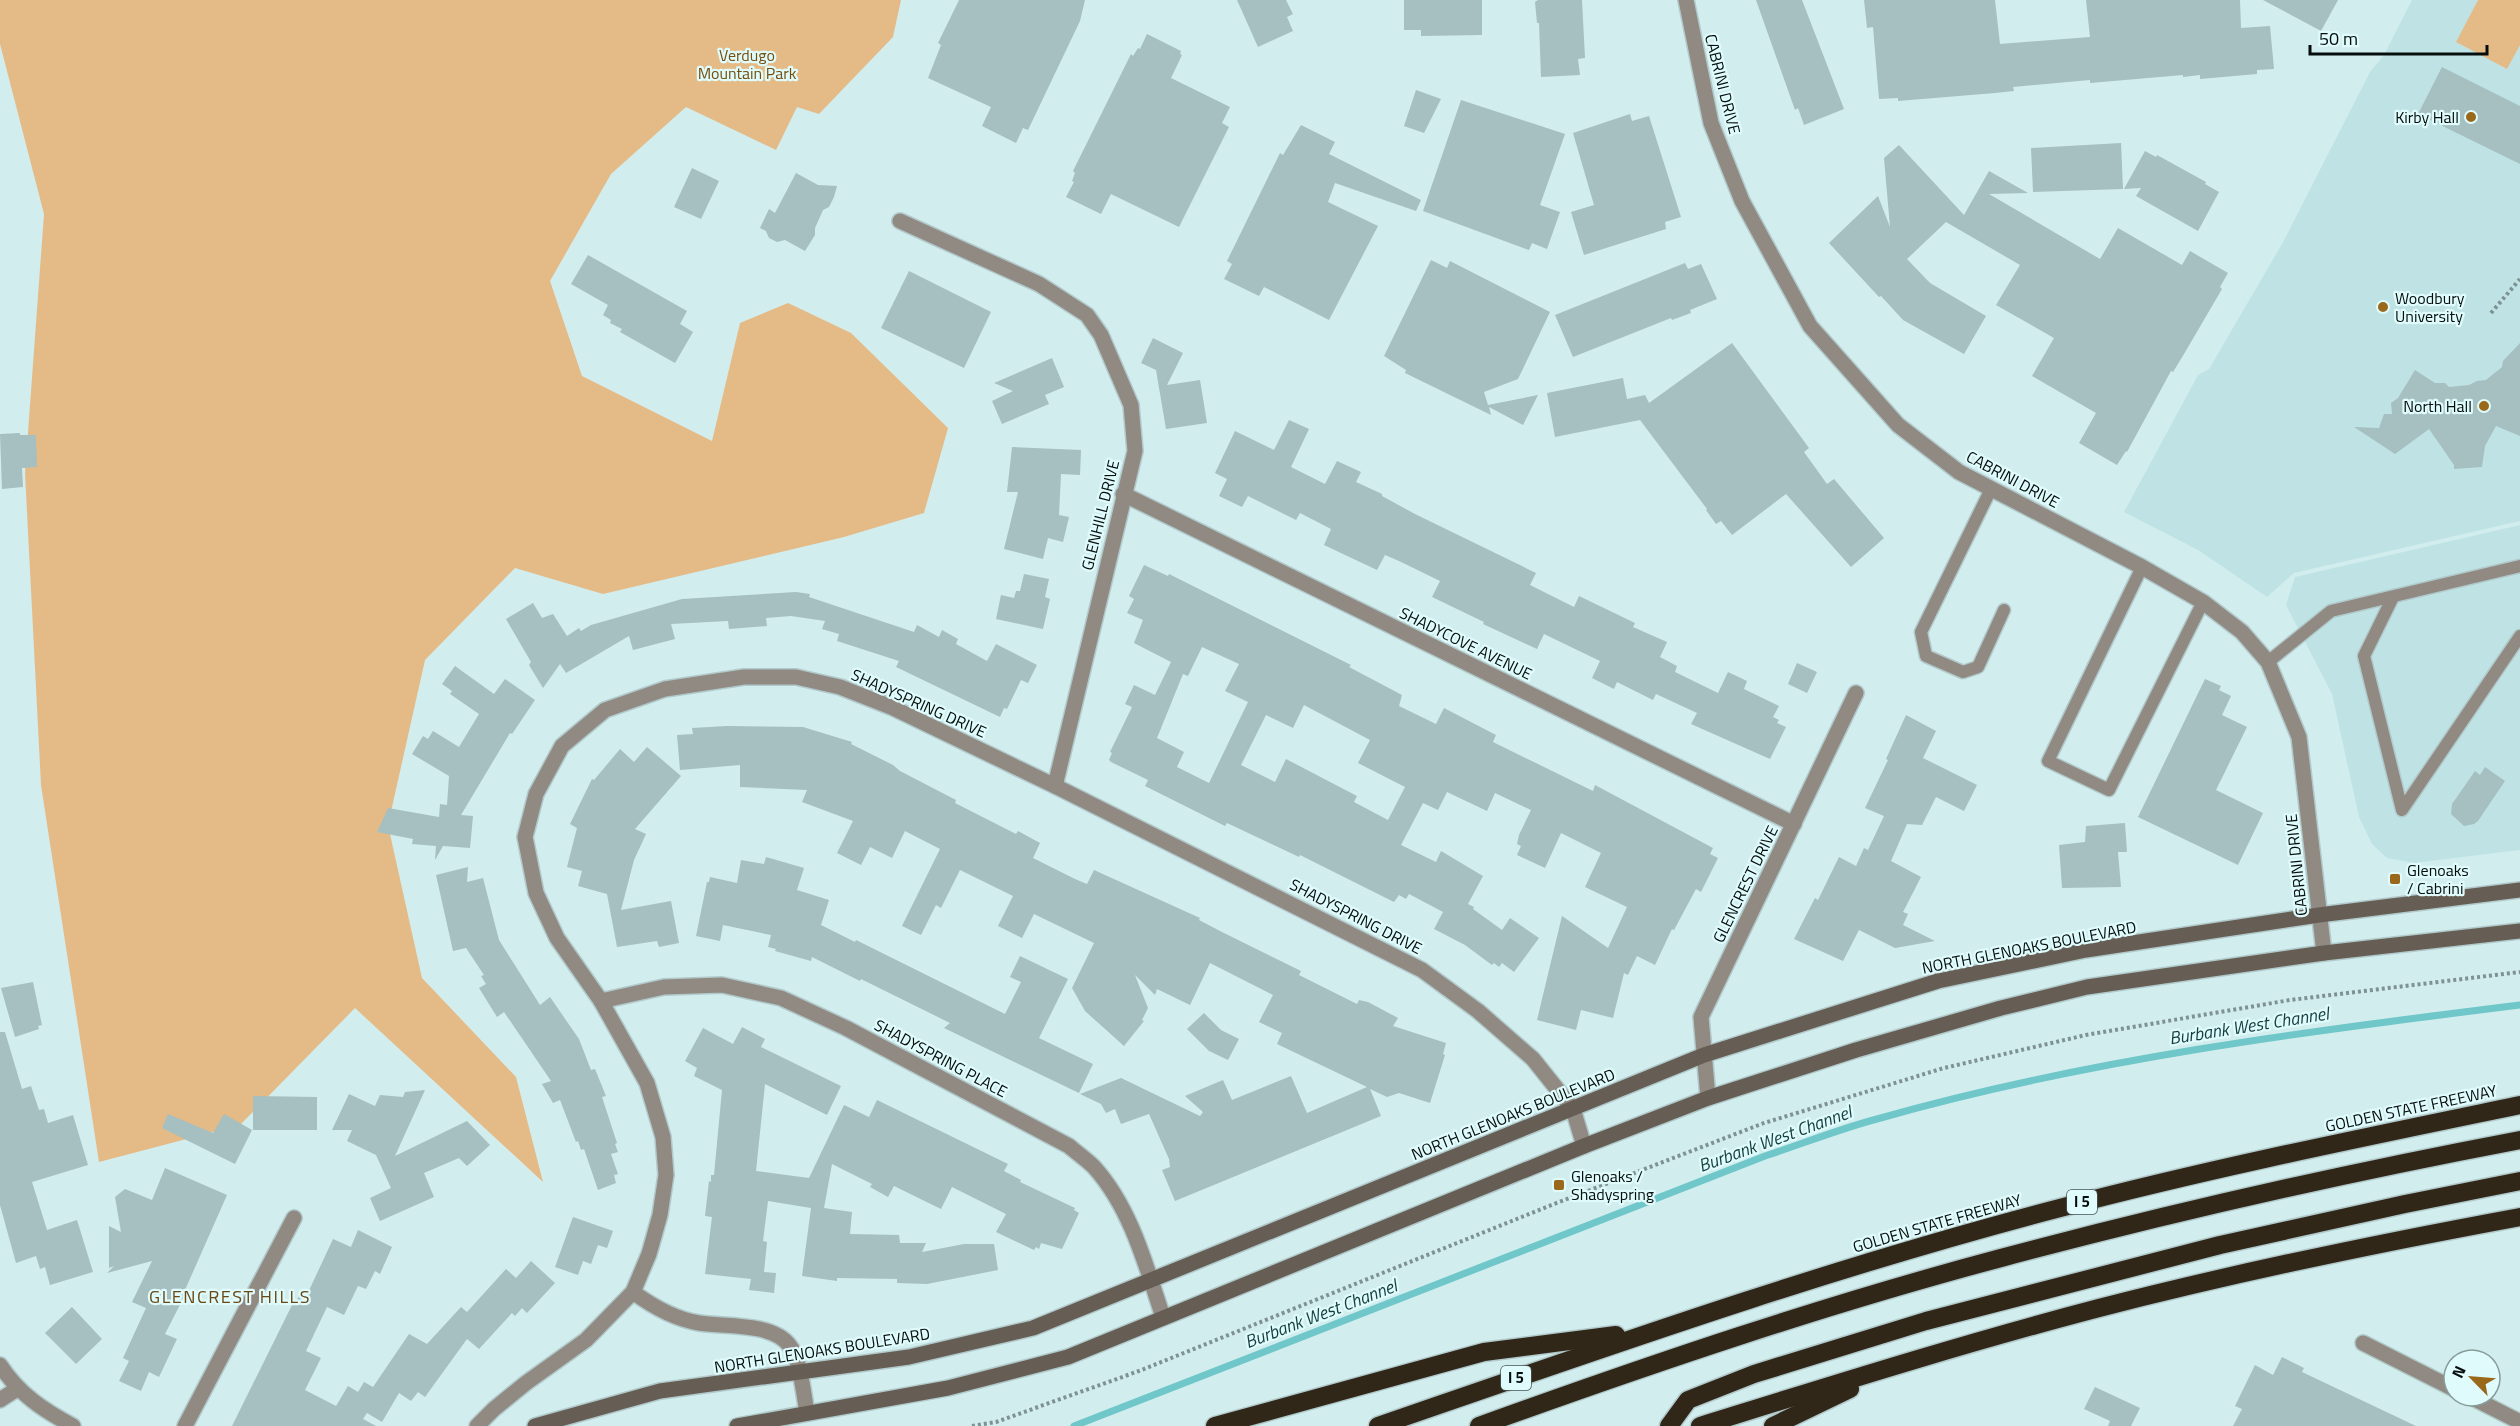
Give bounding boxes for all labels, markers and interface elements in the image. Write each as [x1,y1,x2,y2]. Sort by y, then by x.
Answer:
scale bar [2310,18,2487,56]
text: 50 m [2319,25,2358,52]
street label: CABRINI DRIVE [1699,31,1747,137]
park label: Verdugo Mountain Park [698,43,797,85]
place label: Kirby Hall [2395,105,2459,129]
marker: Kirby Hall [2464,110,2478,124]
place label: Woodbury University [2395,286,2465,328]
marker: Woodbury University [2376,300,2390,314]
place label: North Hall [2403,394,2472,418]
marker: North Hall [2477,399,2491,413]
street label: CABRINI DRIVE [1962,444,2064,514]
street label: GLENHILL DRIVE [1075,457,1125,573]
street label: SHADYCOVE AVENUE [1396,600,1536,686]
street label: SHADYSPRING DRIVE [848,662,991,744]
street label: CABRINI DRIVE [2279,813,2313,917]
street label: GLENCREST DRIVE [1706,821,1784,947]
place label: Glenoaks / Cabrini [2407,858,2469,900]
street label: SHADYSPRING DRIVE [1286,872,1426,960]
marker: Glenoaks / Cabrini [2388,872,2402,886]
street label: NORTH GLENOAKS BOULEVARD [1920,914,2138,980]
water label: Burbank West Channel [2167,999,2333,1051]
street label: SHADYSPRING PLACE [870,1013,1012,1103]
street label: NORTH GLENOAKS BOULEVARD [1407,1062,1619,1166]
street label: GOLDEN STATE FREEWAY [2323,1078,2499,1138]
water label: Burbank West Channel [1694,1098,1857,1179]
place label: Glenoaks / Shadyspring [1571,1164,1654,1206]
marker: Glenoaks / Shadyspring [1552,1178,1566,1192]
street label: GOLDEN STATE FREEWAY [1850,1187,2025,1259]
road number: I 5 [2067,1190,2097,1214]
water label: Burbank West Channel [1241,1271,1403,1355]
district label: GLENCREST HILLS [149,1283,311,1310]
street label: NORTH GLENOAKS BOULEVARD [712,1321,932,1379]
north arrow [2442,1348,2502,1408]
text: N [2445,1362,2472,1382]
road number: I 5 [1501,1366,1531,1390]

